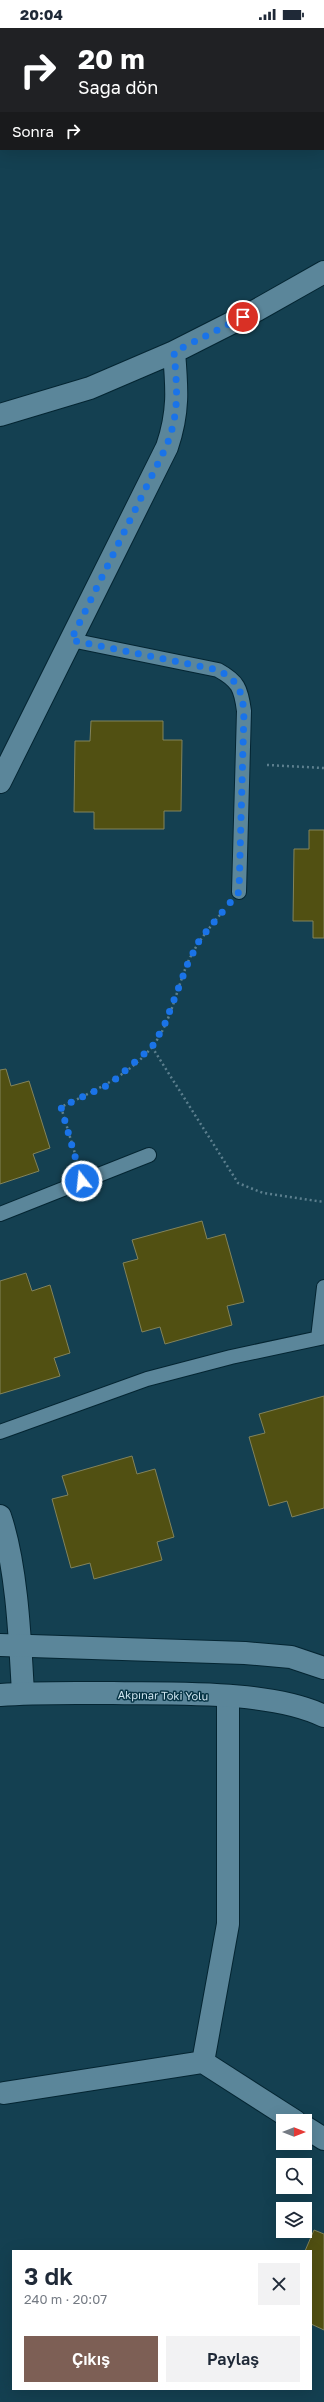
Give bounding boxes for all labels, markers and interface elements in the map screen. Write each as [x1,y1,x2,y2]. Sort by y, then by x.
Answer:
text: 20:04 [20,5,63,23]
text: 20 m [78,42,145,75]
icon: right [12,44,64,96]
text: Sağa dön [78,76,158,98]
icon: right [62,120,84,142]
text: Sonra [12,122,54,140]
pin [226,300,260,334]
icon: arrive [232,306,254,328]
position arrow [61,1160,103,1202]
street label: Akpınar Toki Yolu [118,1688,208,1702]
north arrow [276,2114,312,2150]
map controls [276,2114,312,2238]
button: search [276,2158,312,2194]
button: layers [276,2202,312,2238]
text: 3 dk [24,2261,73,2290]
button: close [258,2263,300,2305]
text: 240 m · 20:07 [24,2291,107,2307]
button: Çıkış [24,2336,158,2382]
button: Paylaş [166,2336,300,2382]

